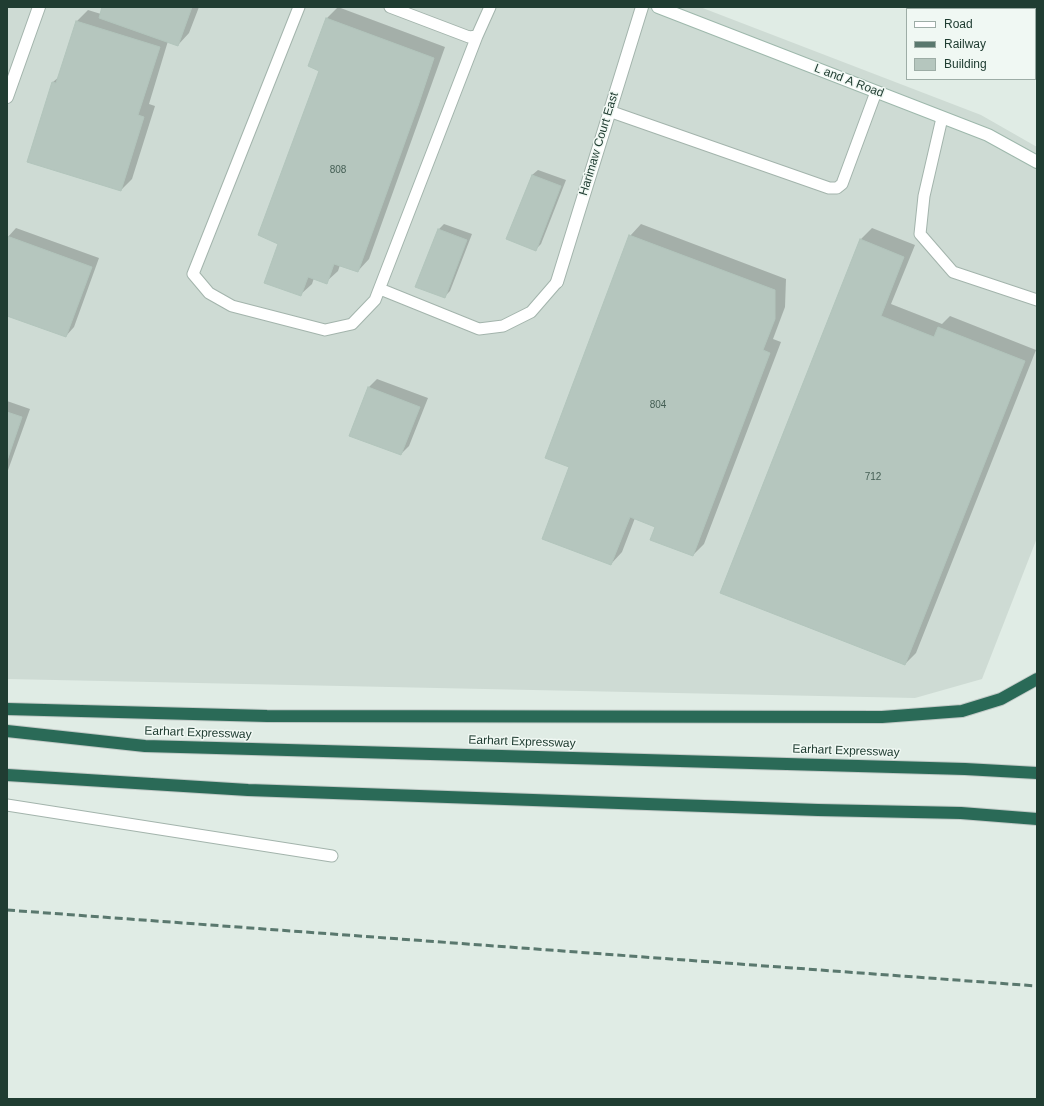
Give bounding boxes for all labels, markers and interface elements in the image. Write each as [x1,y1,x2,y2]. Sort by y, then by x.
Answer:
legend [906,8,1036,80]
text: Road [944,17,973,31]
text: Railway [944,37,986,51]
text: Building [944,57,987,71]
street label: L and A Road [812,61,886,101]
street label: Harimaw Court East [576,91,622,197]
house number: 808 [330,164,346,176]
house number: 804 [650,399,666,411]
house number: 712 [865,471,881,483]
street label: Earhart Expressway [144,724,252,742]
street label: Earhart Expressway [468,733,576,751]
street label: Earhart Expressway [792,742,900,760]

